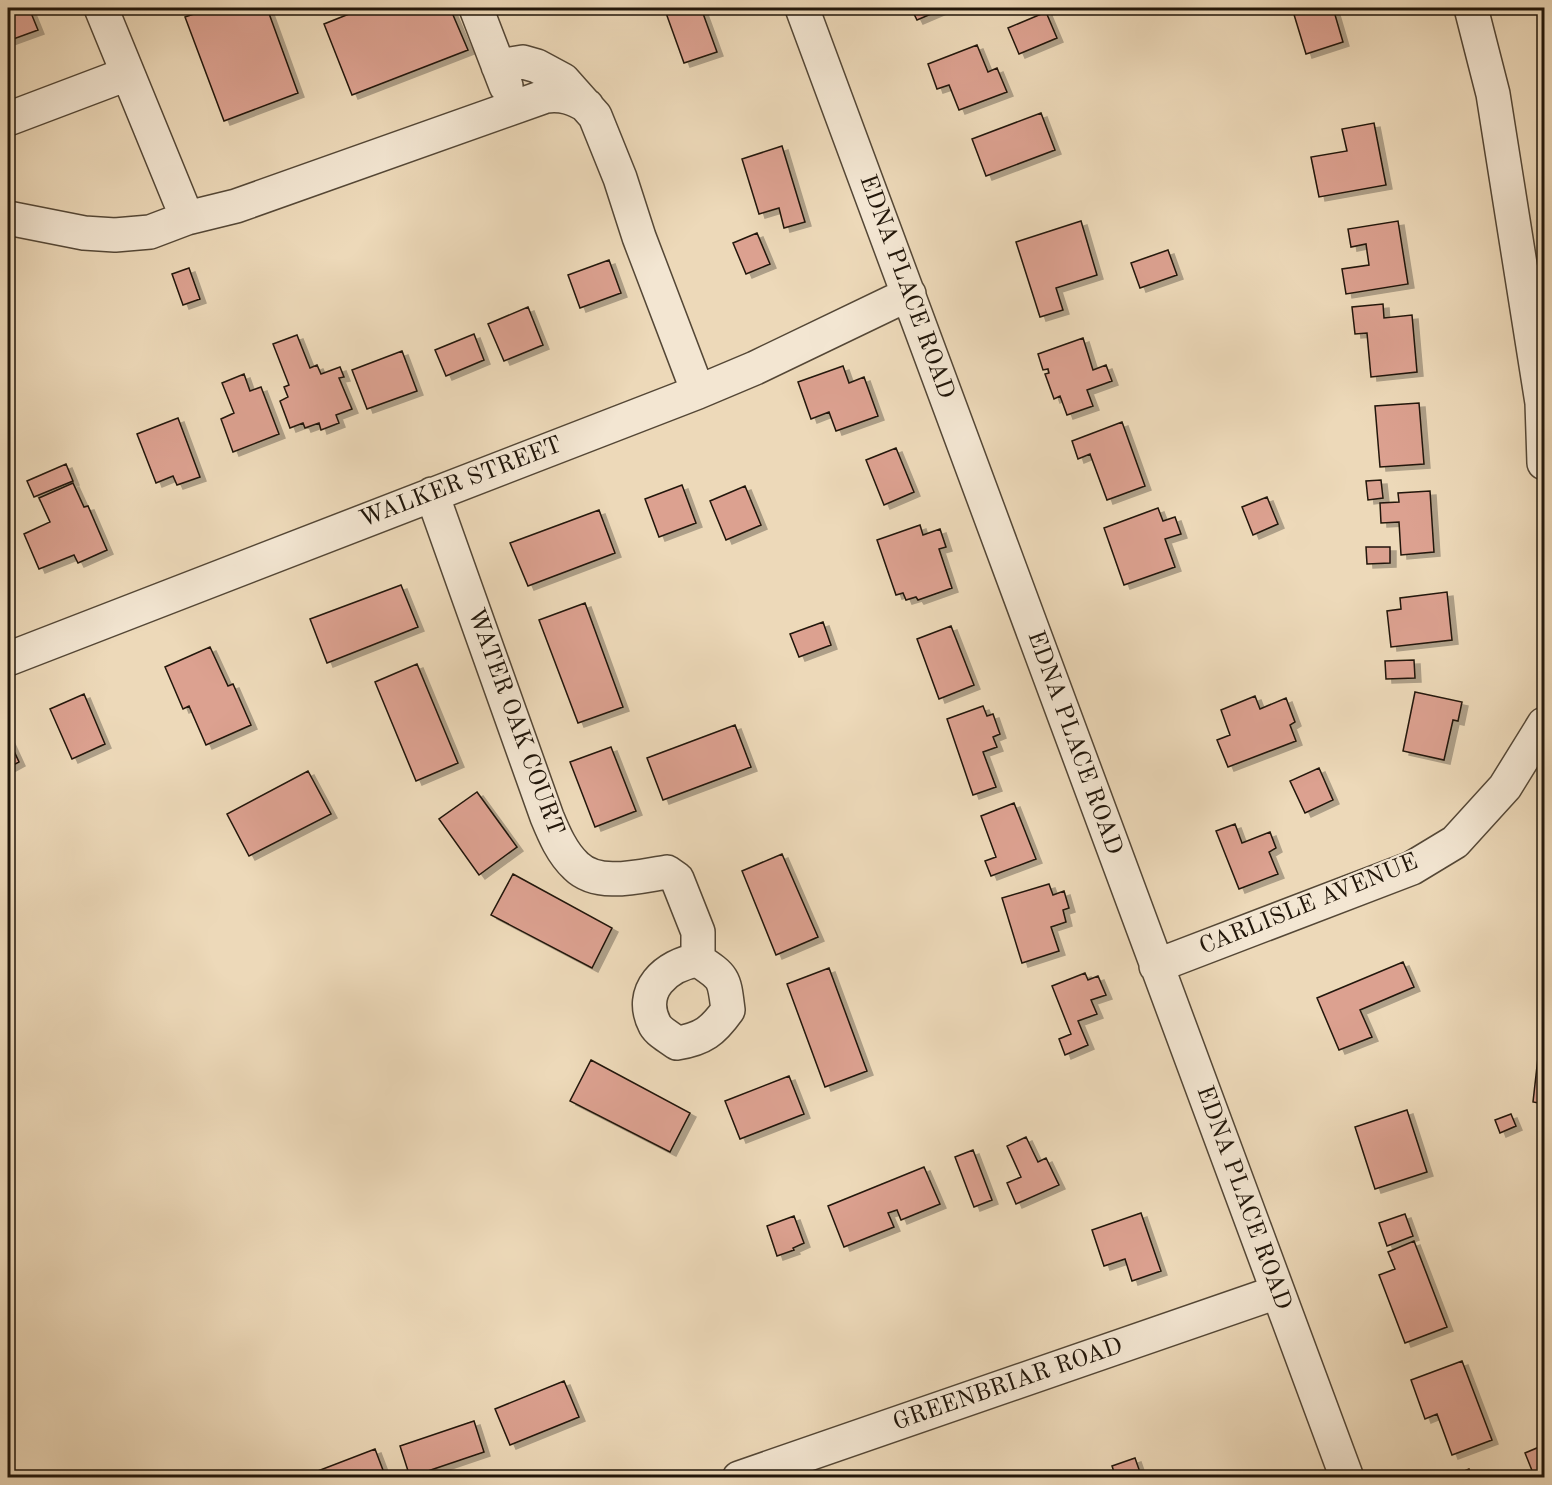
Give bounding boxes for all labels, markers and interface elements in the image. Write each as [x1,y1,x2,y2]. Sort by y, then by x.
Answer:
street label: EDNA PLACE ROAD [854,172,958,402]
street label: WALKER STREET [357,433,565,533]
street label: WATER OAK COURT [463,605,567,839]
street label: EDNA PLACE ROAD [1022,628,1126,858]
street label: CARLISLE AVENUE [1196,850,1422,960]
street label: EDNA PLACE ROAD [1191,1083,1295,1313]
street label: GREENBRIAR ROAD [890,1334,1126,1436]

